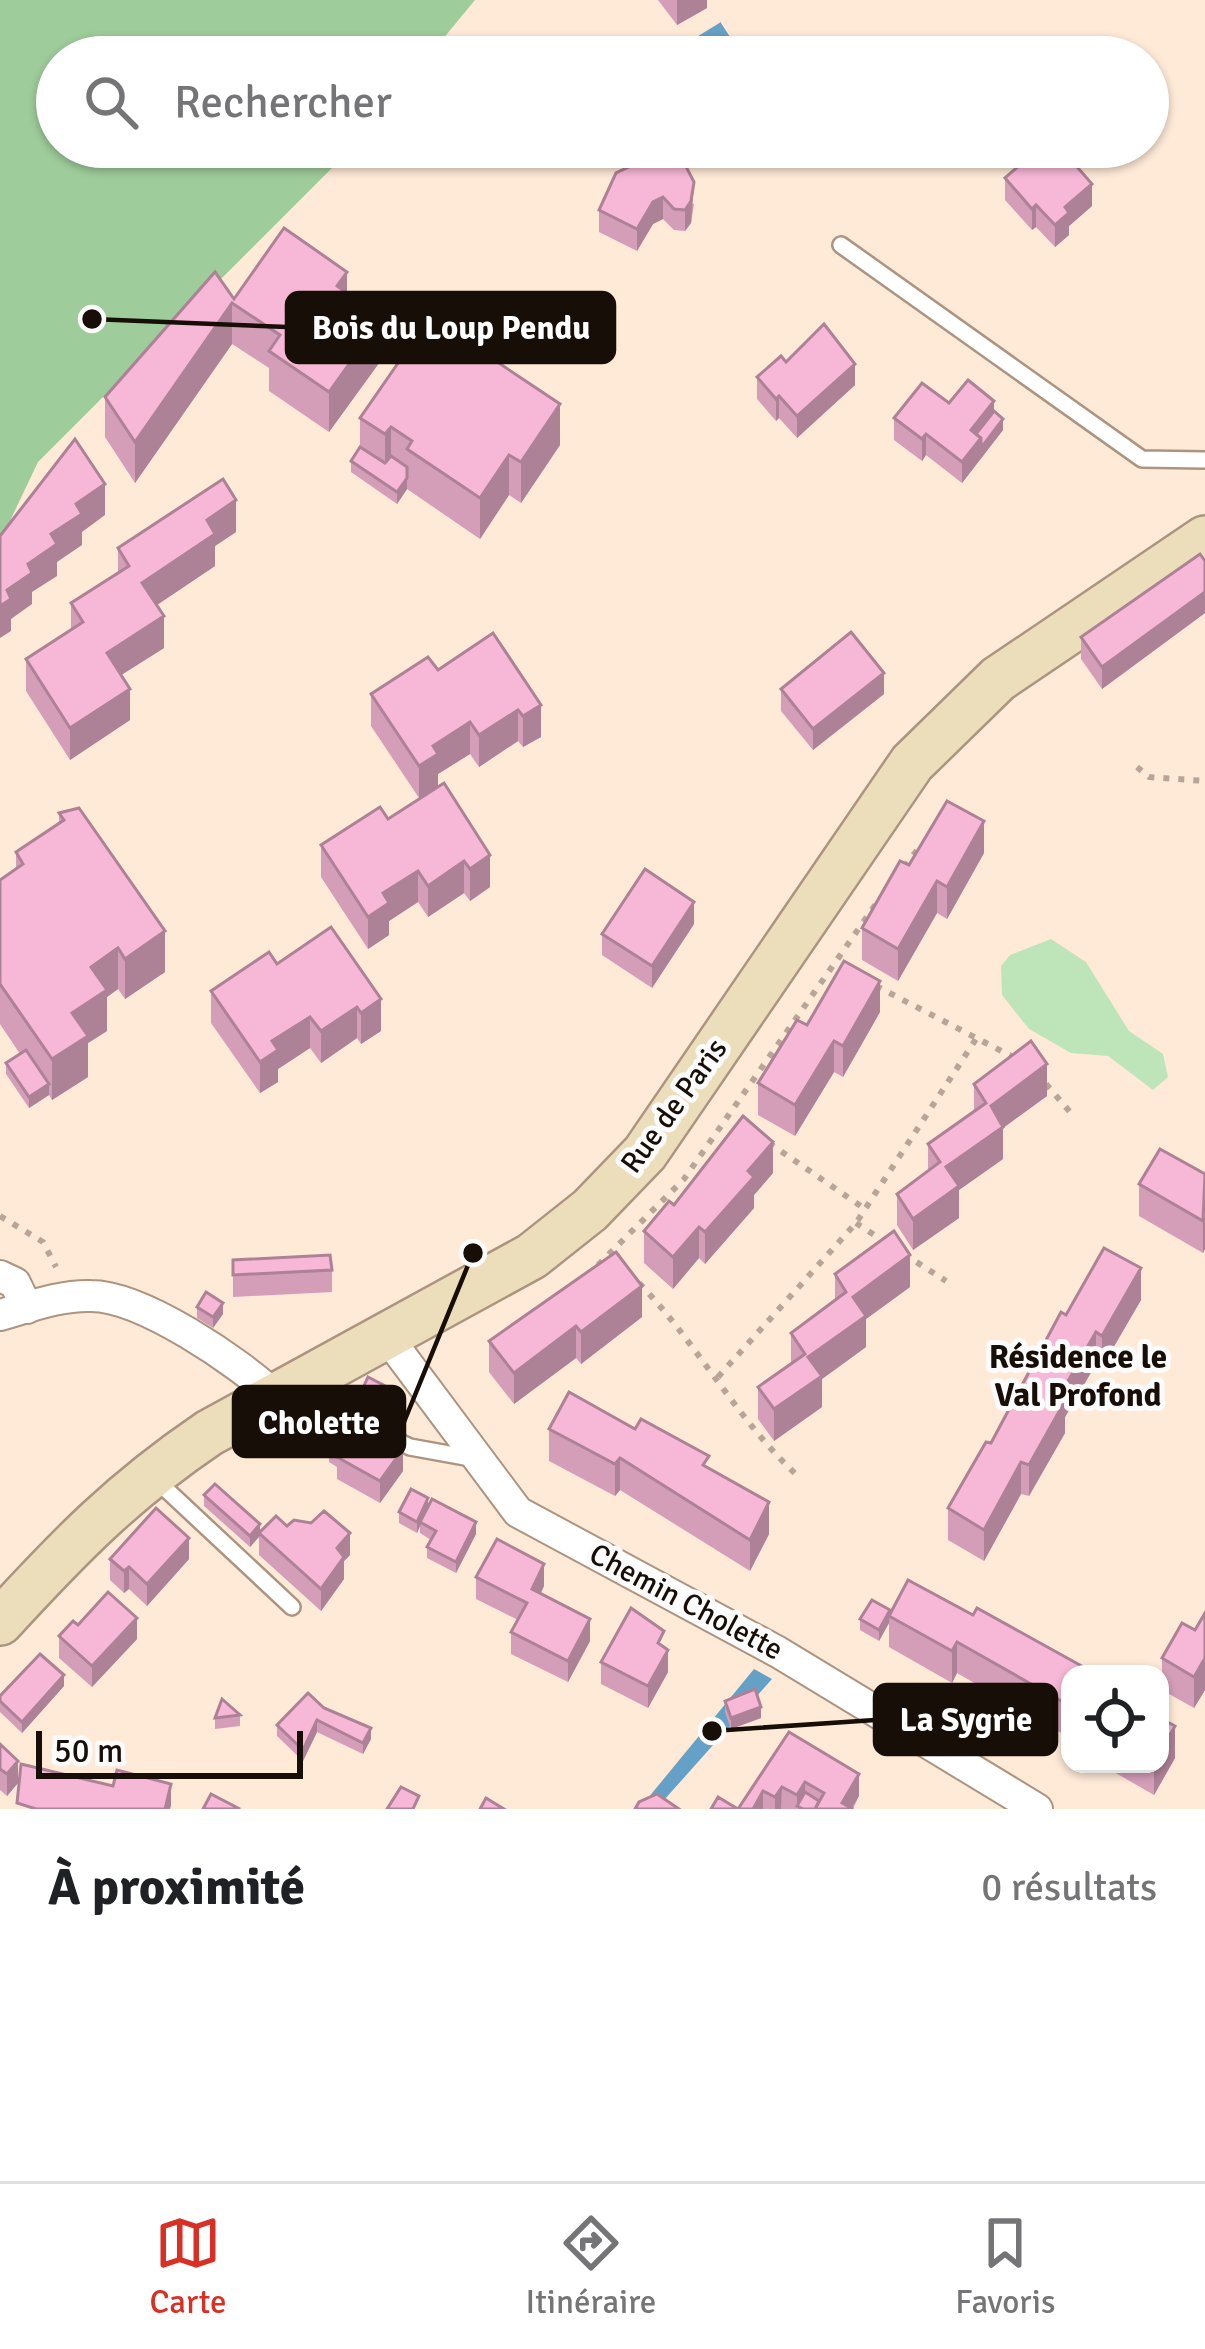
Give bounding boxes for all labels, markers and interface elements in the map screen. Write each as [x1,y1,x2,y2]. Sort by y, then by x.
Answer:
search box [36,36,1169,168]
icon: search [78,69,144,135]
text: Rechercher [174,75,392,130]
callout: Bois du Loup Pendu [287,293,614,362]
text: Bois du Loup Pendu [312,308,590,349]
street label: Rue de Paris [613,1032,735,1180]
district label: Résidence le Val Profond [989,1337,1167,1416]
callout: Cholette [234,1387,404,1456]
text: Cholette [258,1403,380,1444]
street label: Chemin Cholette [583,1535,789,1669]
map controls [1061,1665,1169,1773]
button: locate [1061,1665,1169,1773]
callout: La Sygrie [875,1685,1056,1754]
text: La Sygrie [900,1700,1032,1741]
scale bar [36,1725,303,1778]
text: 50 m [54,1731,123,1772]
text: À proximité [48,1856,305,1919]
text: 0 résultats [981,1863,1157,1911]
tab: Carte [150,2210,227,2323]
tab: Itinéraire [526,2210,656,2323]
tab: Favoris [955,2210,1055,2323]

